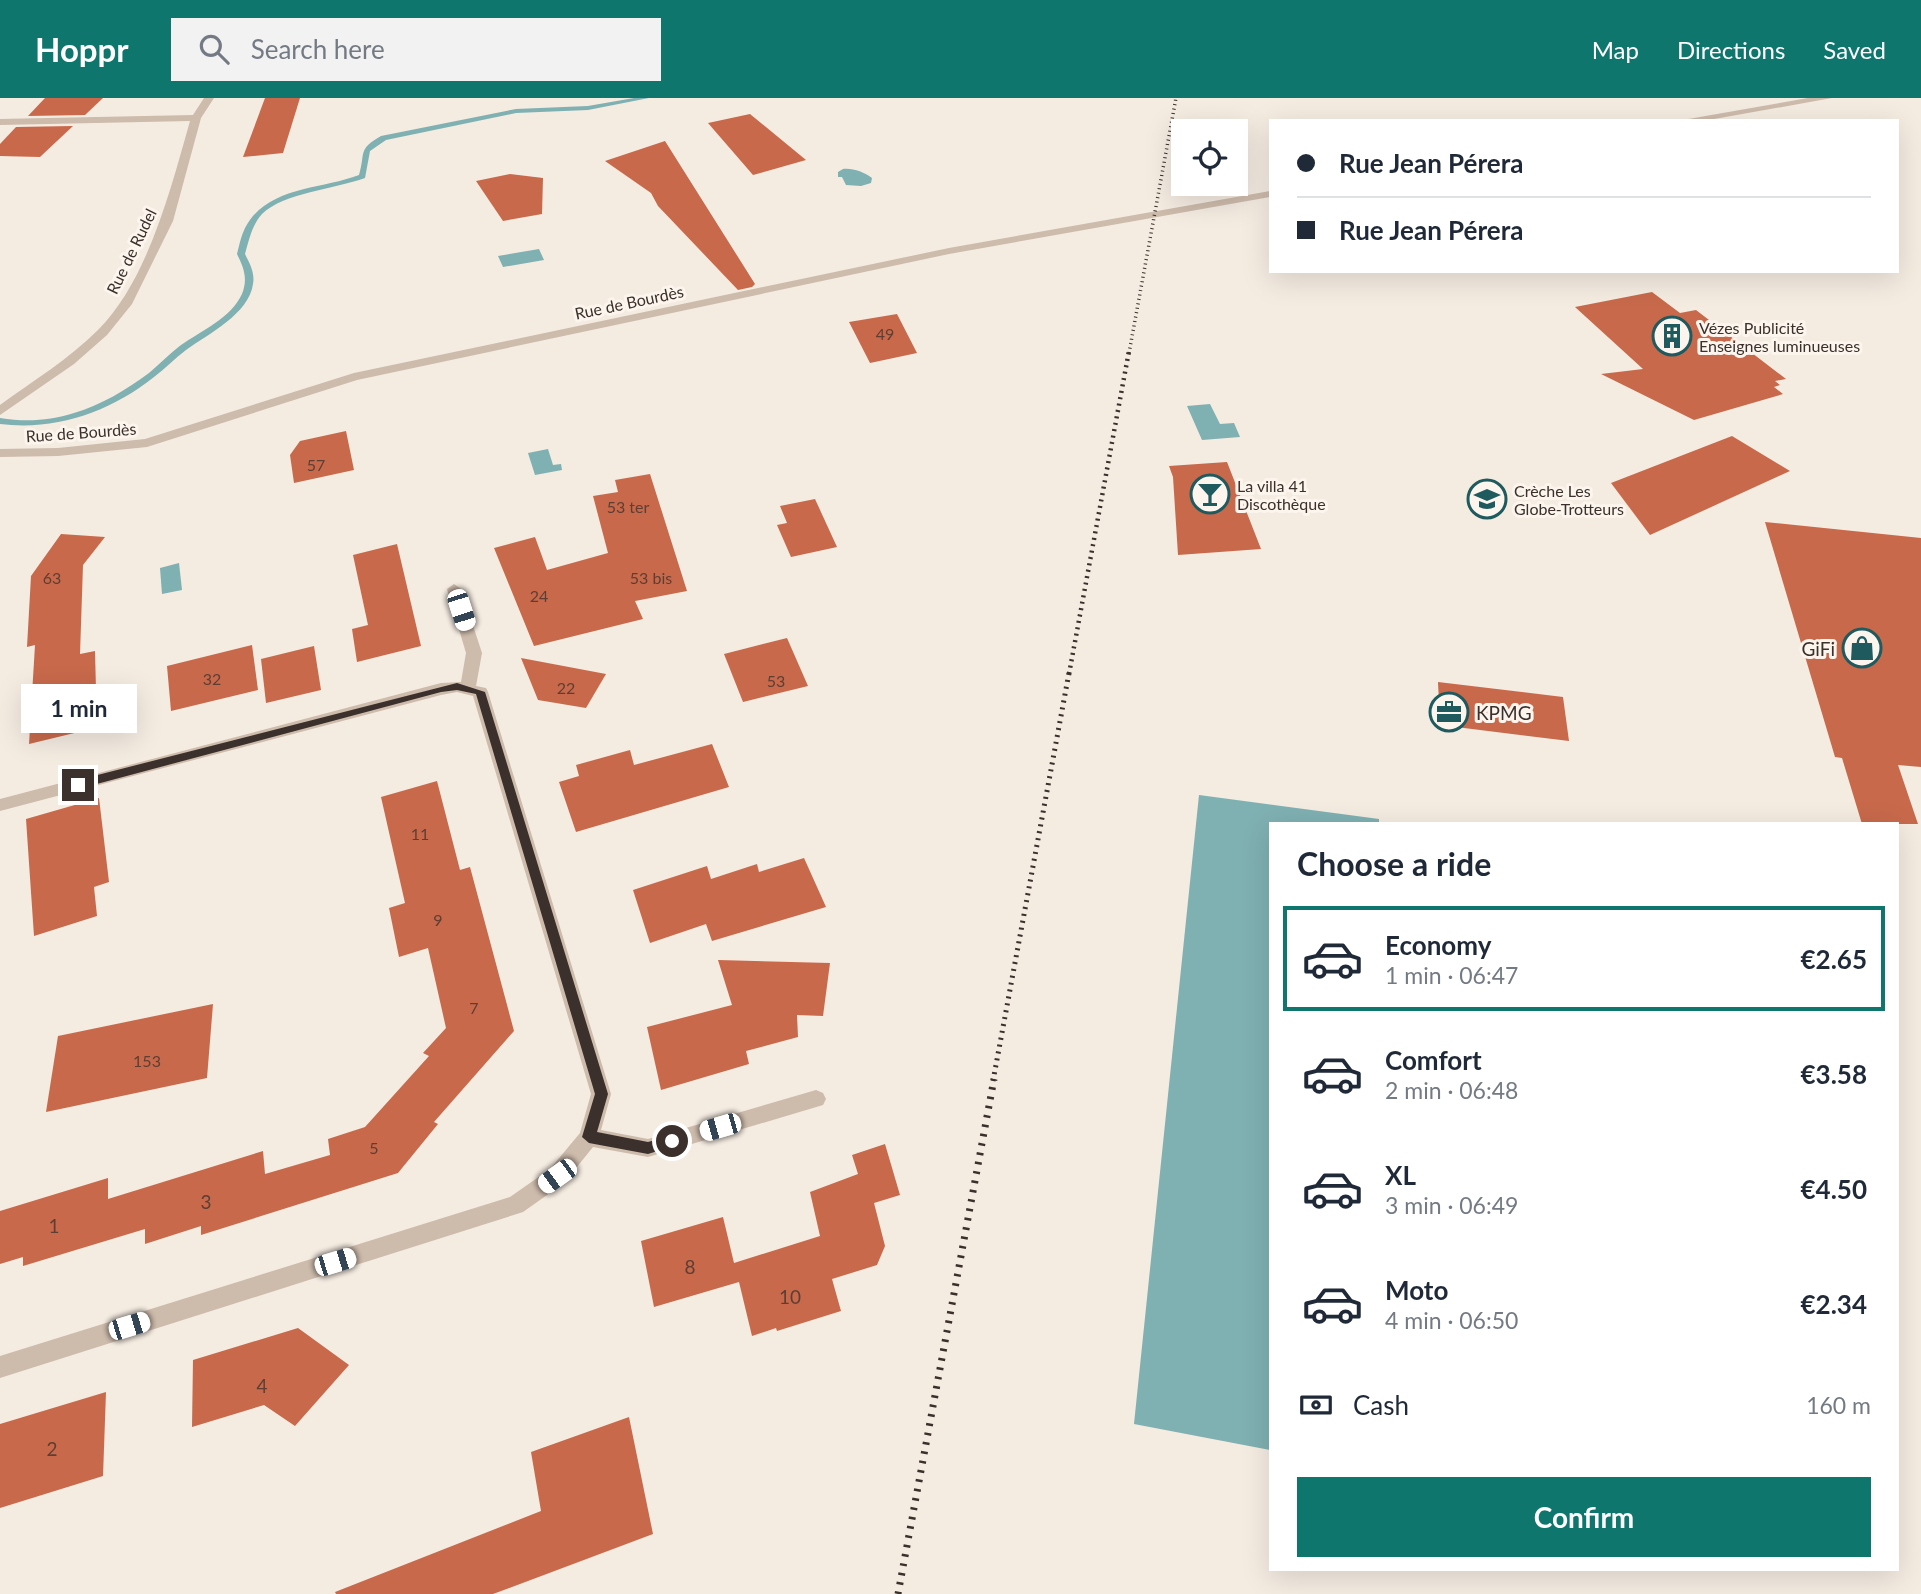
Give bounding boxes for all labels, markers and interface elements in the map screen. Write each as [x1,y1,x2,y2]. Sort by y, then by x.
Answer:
search box [171,18,661,81]
text: Hoppr [35,29,129,69]
icon: search [195,30,233,68]
text: Search here [251,33,385,65]
text: Map [1592,35,1639,64]
text: Directions [1677,35,1785,64]
text: Saved [1823,35,1886,64]
map controls [1171,119,1248,196]
button: locate [1171,119,1248,196]
text: Rue Jean Pérera [1339,147,1523,179]
street label: Rue de Rudel [102,205,160,297]
text: Rue Jean Pérera [1339,214,1523,246]
street label: Rue de Bourdès [573,281,685,323]
building icon: Vézes Publicité Enseignes luminueuses [1651,315,1693,357]
place label: Vézes Publicité Enseignes luminueuses [1699,318,1860,355]
house number: 49 [876,324,894,343]
street label: Rue de Bourdès [25,419,137,445]
house number: 57 [307,455,325,474]
bar icon: La villa 41 Discothèque [1189,473,1231,515]
place label: La villa 41 Discothèque [1237,476,1326,513]
school or university icon: Crèche Les Globe-Trotteurs [1466,478,1508,520]
place label: Crèche Les Globe-Trotteurs [1514,481,1624,518]
house number: 53 ter [607,497,649,516]
house number: 63 [43,568,61,587]
house number: 53 bis [630,568,672,587]
house number: 24 [530,586,548,605]
car [445,587,478,633]
shop icon: GiFi [1841,627,1883,669]
place label: GiFi [1802,637,1835,660]
house number: 32 [203,669,221,688]
house number: 53 [767,671,785,690]
house number: 22 [557,678,575,697]
callout: 1 min [20,684,136,732]
office icon: KPMG [1428,691,1470,733]
text: 1 min [50,694,108,722]
place label: KPMG [1476,701,1532,724]
route end [62,769,94,801]
house number: 11 [411,824,429,843]
text: Choose a ride [1297,844,1491,883]
house number: 9 [433,910,443,929]
icon: car [1301,927,1364,990]
text: Economy [1385,929,1491,961]
text: €2.65 [1801,943,1867,975]
text: 1 min · 06:47 [1385,961,1518,989]
house number: 7 [469,998,479,1017]
icon: car [1301,1042,1364,1105]
text: Comfort [1385,1044,1482,1076]
house number: 153 [133,1051,161,1070]
text: €3.58 [1801,1058,1867,1090]
text: 2 min · 06:48 [1385,1076,1518,1104]
car [697,1111,744,1143]
route start [656,1125,688,1157]
house number: 5 [369,1138,379,1157]
car [534,1155,581,1197]
icon: car [1301,1157,1364,1220]
text: XL [1385,1159,1416,1191]
text: €4.50 [1801,1173,1867,1205]
house number: 3 [200,1190,212,1213]
text: 3 min · 06:49 [1385,1191,1518,1219]
house number: 1 [48,1214,60,1237]
car [312,1246,359,1278]
house number: 8 [684,1255,696,1278]
icon: car [1301,1272,1364,1335]
text: Moto [1385,1274,1448,1306]
house number: 10 [779,1285,801,1308]
text: €2.34 [1801,1288,1867,1320]
text: 4 min · 06:50 [1385,1306,1518,1334]
car [106,1310,153,1342]
house number: 4 [256,1374,268,1397]
icon: cash [1297,1386,1335,1424]
text: Cash [1353,1389,1409,1421]
text: 160 m [1806,1391,1871,1419]
house number: 2 [46,1437,58,1460]
button: Confirm [1297,1477,1871,1557]

